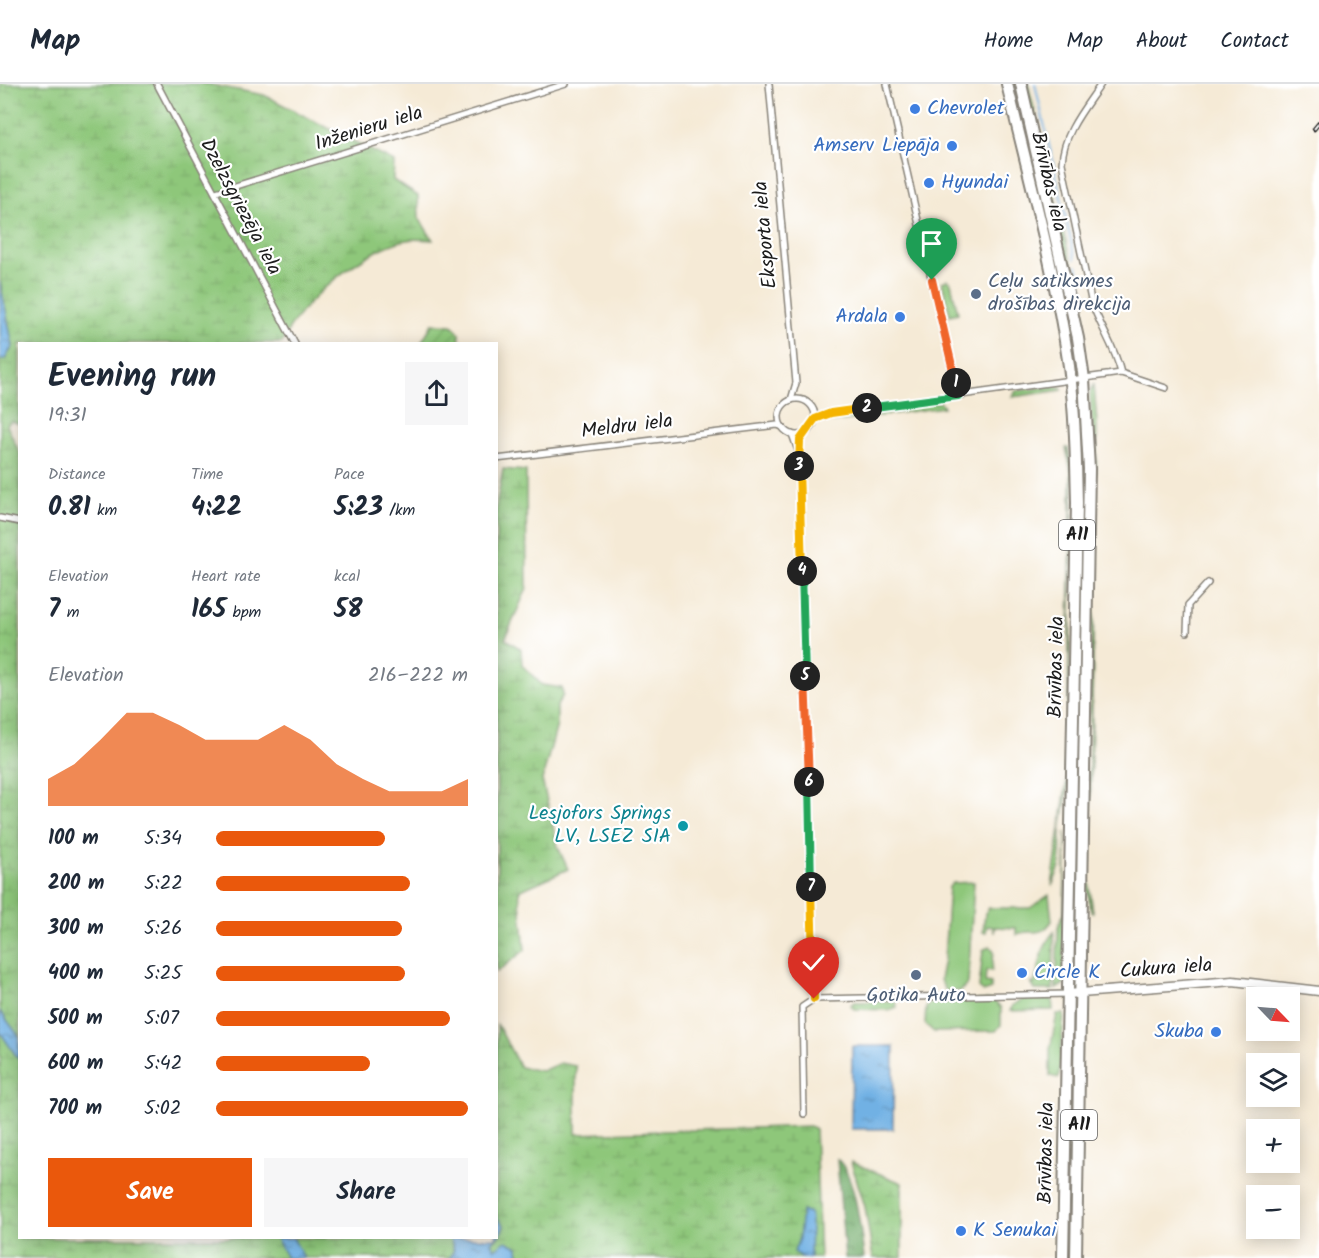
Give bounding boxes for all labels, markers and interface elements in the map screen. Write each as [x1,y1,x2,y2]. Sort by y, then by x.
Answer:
text: Map [30,19,81,64]
text: Home [984,25,1033,58]
text: Map [1066,25,1103,58]
text: About [1136,25,1187,58]
text: Contact [1220,25,1289,58]
place label: Chevrolet [927,93,1005,125]
street label: Inženieru iela [311,97,427,161]
marker: Chevrolet [908,102,922,116]
street label: Brīvības iela [1021,129,1075,235]
place label: Amserv Liepāja [813,130,940,162]
street label: Dzelzsgriezēja iela [190,133,290,281]
marker: Amserv Liepāja [945,139,959,153]
place label: Hyundai [941,167,1009,199]
marker: Hyundai [922,176,936,190]
street label: Eksporta iela [745,180,787,290]
pin [906,218,957,280]
icon: arrive [915,227,948,260]
place label: Ceļu satiksmes drošības direkcija [988,266,1131,321]
marker: Ceļu satiksmes drošības direkcija [969,287,983,301]
place label: Ardala [836,301,888,333]
marker: Ardala [893,310,907,324]
text: Evening run [48,351,216,404]
button: share [405,362,468,425]
pin: 1 [941,368,971,398]
text: 1 [954,370,958,395]
pin: 2 [852,393,882,423]
text: 2 [862,395,872,420]
text: 19:31 [48,400,87,432]
street label: Meldru iela [579,406,675,448]
pin: 3 [784,451,814,481]
text: 3 [795,453,803,478]
text: Distance [48,462,106,487]
text: Time [191,462,223,487]
text: Pace [334,462,365,487]
text: 0.81 [48,487,91,529]
text: 4:22 [191,487,242,529]
text: 5:23 [334,487,383,529]
text: km [91,498,117,523]
text: /km [383,498,415,523]
road number: A11 [1059,520,1095,550]
pin: 4 [787,556,817,586]
text: 4 [798,558,806,583]
text: Elevation [48,564,109,589]
text: Heart rate [191,564,261,589]
text: kcal [334,564,360,589]
text: 7 [48,589,60,631]
text: 165 [191,589,226,631]
text: 58 [334,589,363,631]
text: m [60,600,79,625]
text: bpm [226,600,261,625]
street label: Brīvības iela [1040,616,1074,718]
text: Elevation [48,660,124,692]
text: 216–222 m [368,660,468,692]
pin: 5 [790,661,820,691]
text: 5 [801,663,809,688]
pin: 6 [794,767,824,797]
text: 6 [805,769,813,794]
place label: Lesjofors Springs LV, LSEZ SIA [528,798,671,853]
marker: Lesjofors Springs LV, LSEZ SIA [676,819,690,833]
text: 100 m [48,823,99,855]
text: 5:34 [144,823,182,855]
text: 200 m [48,868,104,900]
text: 5:22 [144,868,183,900]
pin: 7 [796,872,826,902]
text: 7 [807,874,815,899]
text: 300 m [48,913,104,945]
text: 5:26 [144,913,182,945]
pin [788,937,839,999]
icon: check [797,946,830,979]
street label: Cukura iela [1119,950,1213,988]
place label: Circle K [1034,957,1100,989]
text: 400 m [48,958,104,990]
text: 5:25 [144,958,182,990]
marker: Circle K [1015,966,1029,980]
marker: Gotika Auto [909,968,923,982]
place label: Gotika Auto [866,980,966,1012]
north arrow [1246,987,1300,1041]
map controls [1246,987,1300,1239]
text: 500 m [48,1003,103,1035]
text: 5:07 [144,1003,179,1035]
place label: Skuba [1155,1016,1204,1048]
marker: Skuba [1209,1025,1223,1039]
text: 600 m [48,1048,103,1080]
text: 5:42 [144,1048,182,1080]
button: layers [1246,1053,1300,1107]
text: 700 m [48,1093,102,1125]
text: 5:02 [144,1093,181,1125]
street label: Brīvības iela [1030,1102,1064,1204]
road number: A11 [1061,1110,1097,1140]
button: + [1246,1119,1300,1173]
button: Save [48,1158,252,1227]
button: Share [264,1158,468,1227]
button: − [1246,1185,1300,1239]
place label: K Senukai [973,1215,1057,1247]
marker: K Senukai [954,1224,968,1238]

